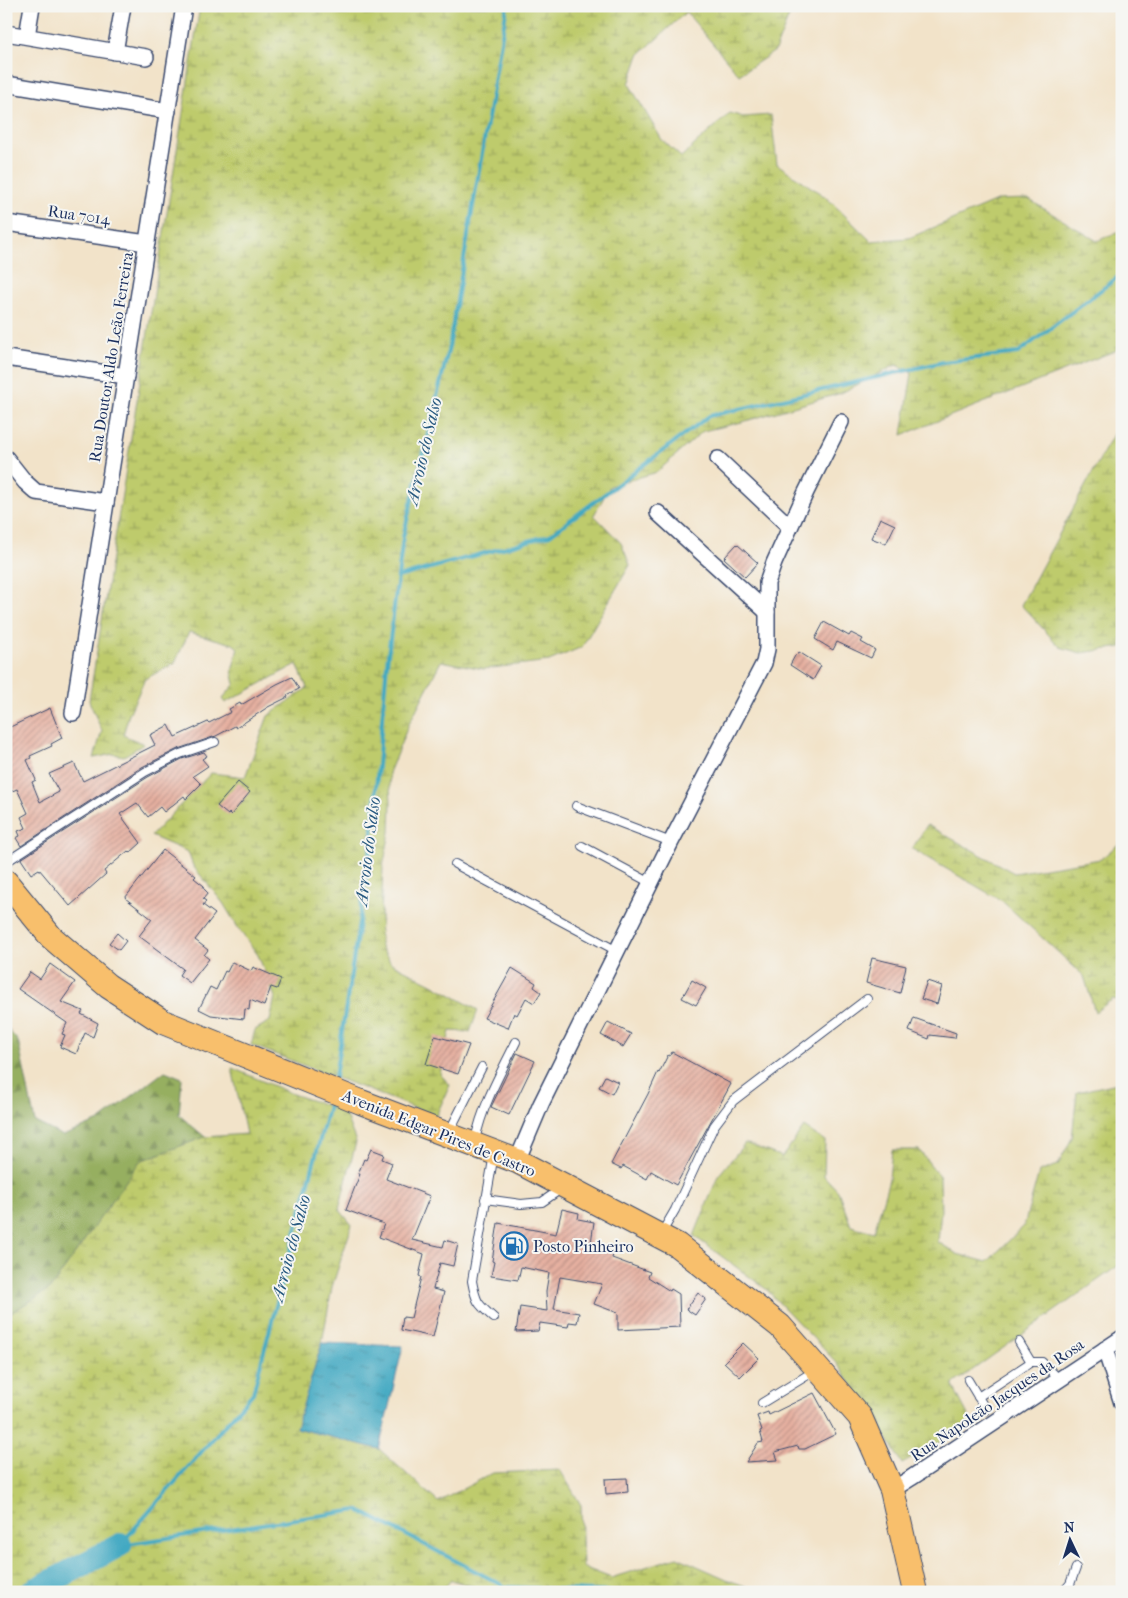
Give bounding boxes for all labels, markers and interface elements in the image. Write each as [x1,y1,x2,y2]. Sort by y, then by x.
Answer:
street label: Rua 7014 [47,201,112,229]
street label: Rua Doutor Aldo Leão Ferreira [85,250,137,464]
water label: Arroio do Salso [401,395,447,509]
water label: Arroio do Salso [351,795,385,909]
street label: Avenida Edgar Pires de Castro [339,1085,538,1181]
water label: Arroio do Salso [266,1192,315,1305]
fuel station icon: Posto Pinheiro [499,1231,529,1261]
place label: Posto Pinheiro [533,1237,634,1256]
street label: Rua Napoleão Jacques da Rosa [907,1334,1088,1465]
north arrow [1046,1516,1096,1566]
text: N [1063,1519,1075,1536]

